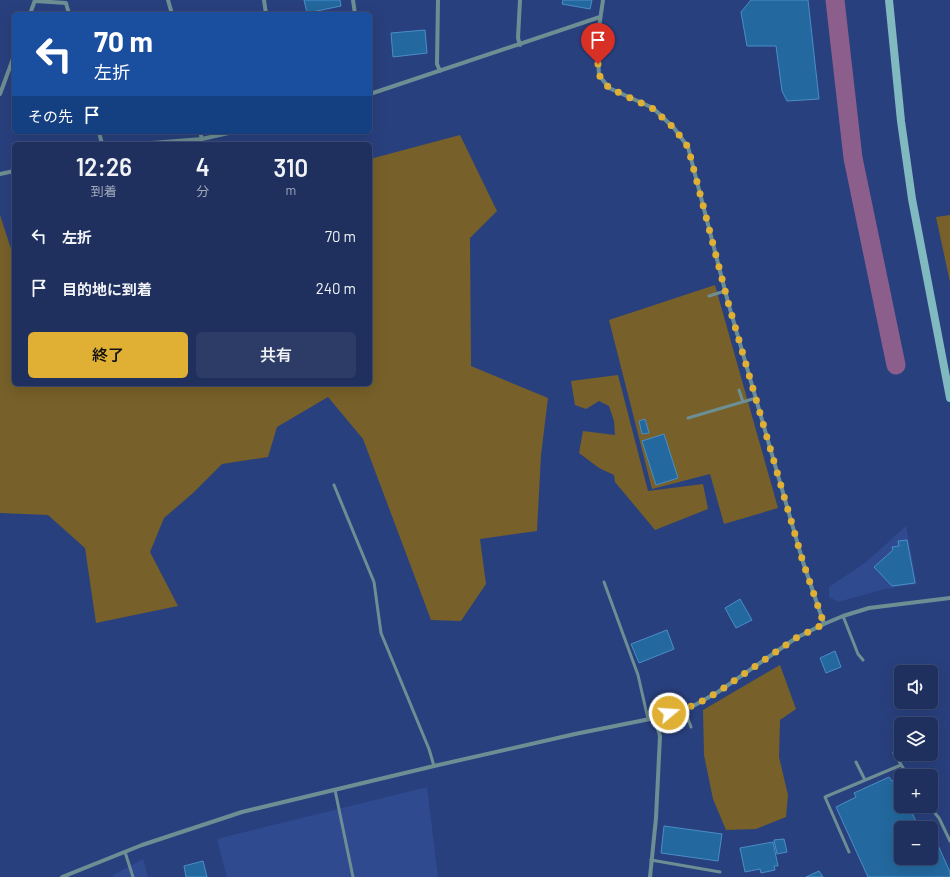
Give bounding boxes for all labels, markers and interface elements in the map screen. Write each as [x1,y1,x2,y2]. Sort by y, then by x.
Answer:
pin [581,23,615,64]
text: 70 m [94,24,153,58]
icon: left [28,28,80,80]
icon: arrive [587,29,609,51]
text: 左折 [94,61,130,83]
icon: arrive [81,104,103,126]
text: その先 [28,107,73,125]
text: 12:26 [76,152,132,181]
text: 4 [196,152,210,181]
text: 310 [273,153,308,182]
text: m [285,182,296,198]
text: 到着 [91,183,117,199]
text: 分 [196,183,209,199]
icon: left [28,225,50,247]
text: 70 m [325,227,356,245]
text: 左折 [62,228,92,246]
icon: arrive [28,277,50,299]
text: 240 m [316,279,356,297]
text: 目的地に到着 [62,280,152,298]
button: 終了 [28,332,188,378]
button: 共有 [196,332,356,378]
map controls [894,665,938,865]
button: sound [894,665,938,709]
position arrow [648,692,690,734]
button: layers [894,717,938,761]
button: + [894,769,938,813]
button: − [894,821,938,865]

